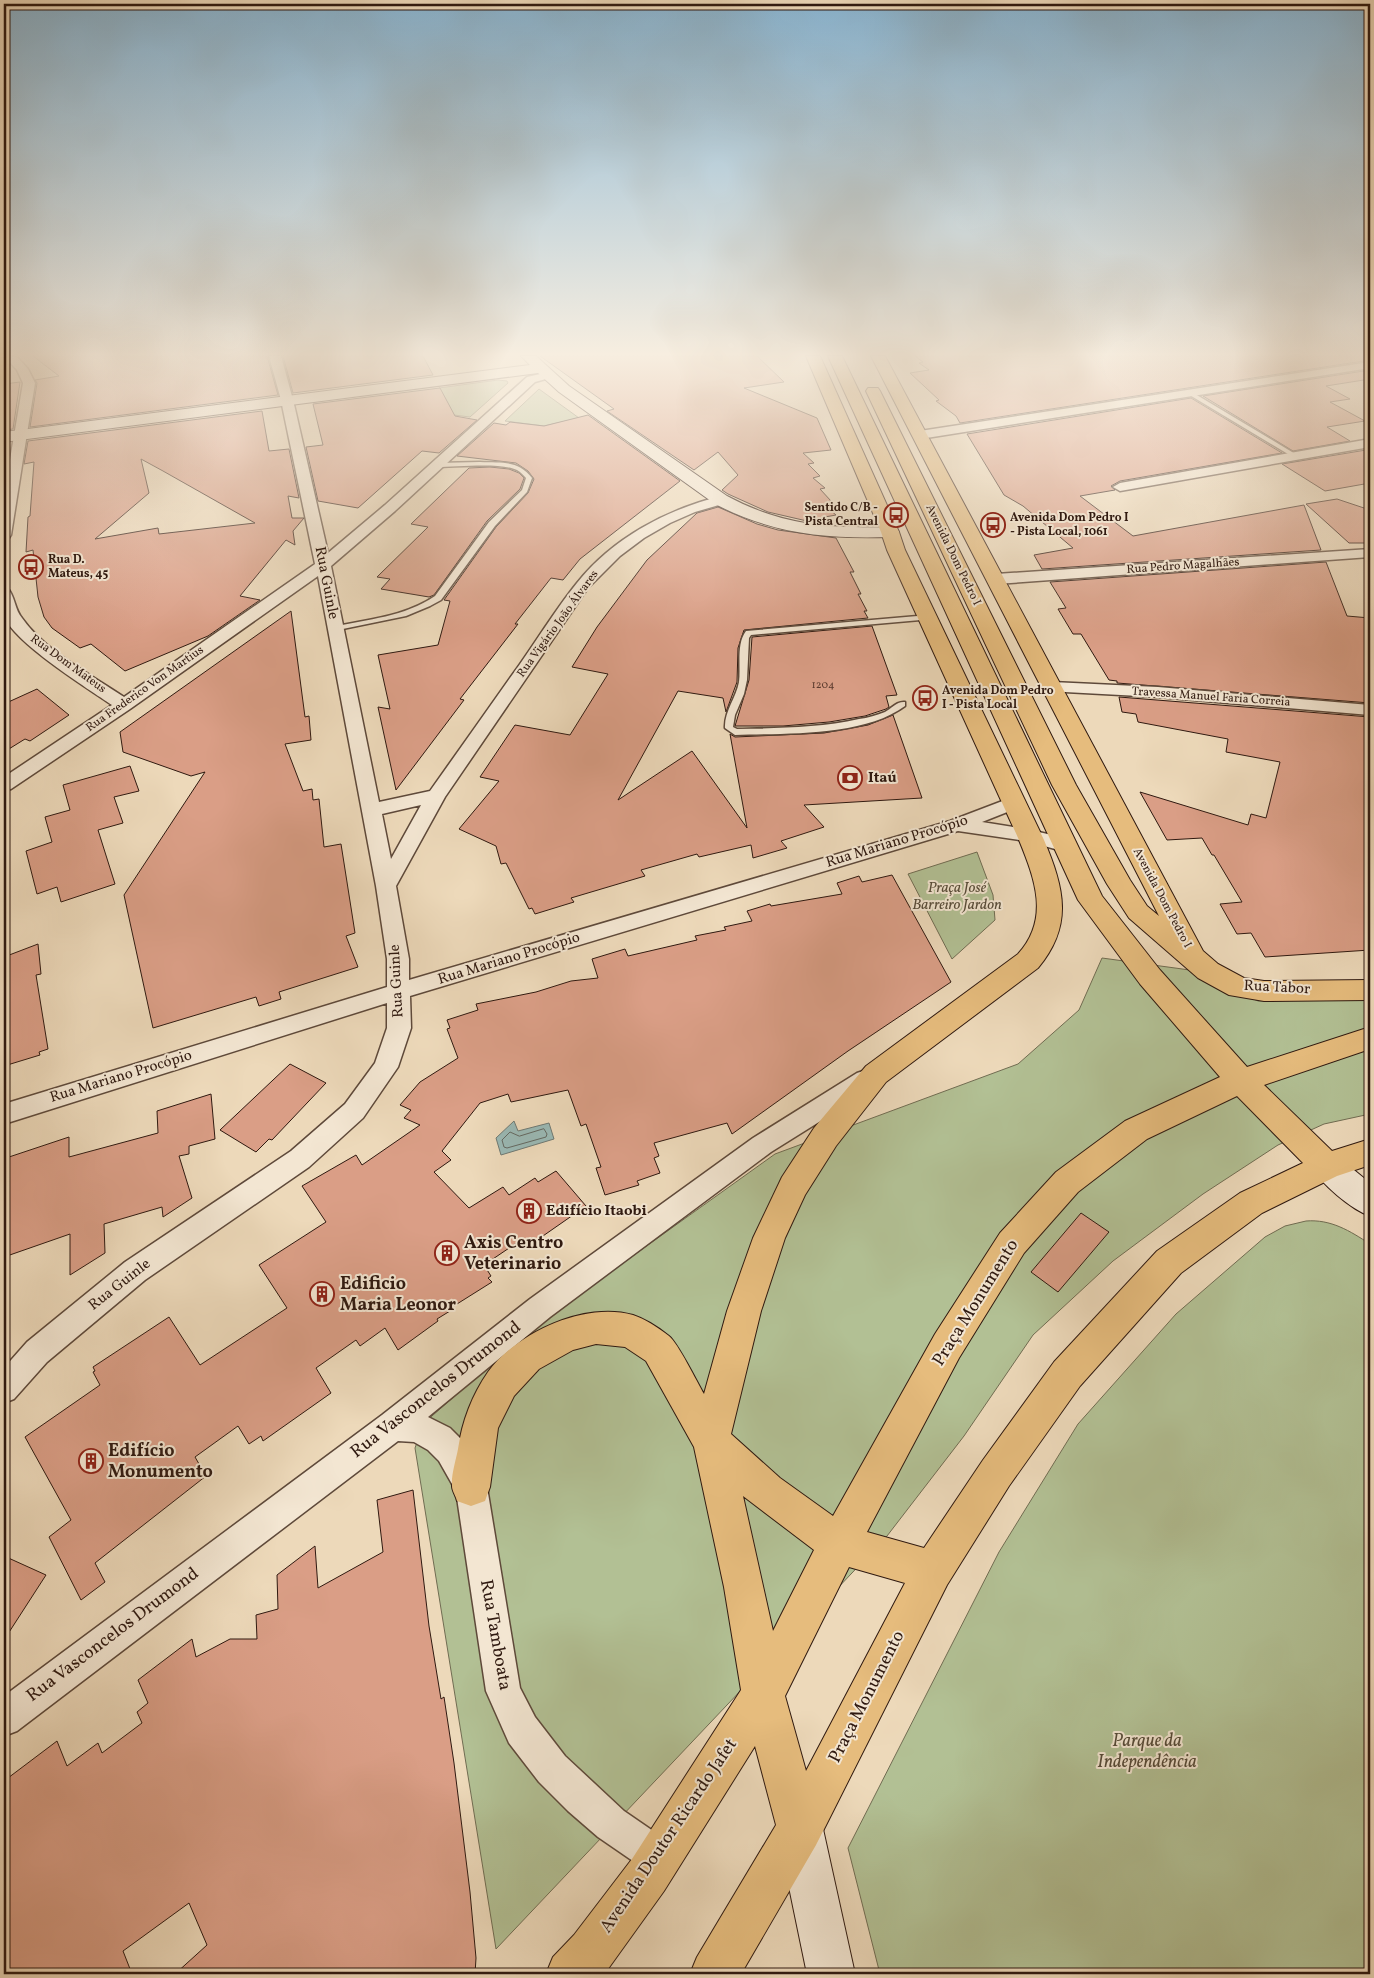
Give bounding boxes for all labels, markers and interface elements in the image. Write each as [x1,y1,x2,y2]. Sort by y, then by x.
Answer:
place label: Sentido C/B - Pista Central [805,500,878,530]
bus stop icon: Sentido C/B - Pista Central [883,502,909,528]
street label: Avenida Dom Pedro I [921,502,985,608]
place label: Avenida Dom Pedro I - Pista Local, 1061 [1010,510,1129,540]
bus stop icon: Avenida Dom Pedro I - Pista Local, 1061 [980,512,1006,538]
street label: Rua Guinle [309,545,343,621]
place label: Rua D. Mateus, 45 [48,552,108,582]
bus stop icon: Rua D. Mateus, 45 [18,554,44,580]
street label: Rua Pedro Magalhães [1126,554,1240,578]
street label: Rua Vigário João Álvares [513,567,602,681]
street label: Rua Dom Mateus [27,631,109,697]
street label: Rua Frederico Von Martius [83,642,207,736]
house number: 1204 [812,678,835,693]
place label: Avenida Dom Pedro I - Pista Local [942,683,1054,713]
street label: Travessa Manuel Faria Correia [1131,683,1291,711]
bus stop icon: Avenida Dom Pedro I - Pista Local [912,685,938,711]
bank icon: Itaú [837,765,863,791]
place label: Itaú [868,768,897,789]
street label: Rua Mariano Procópio [823,810,971,874]
street label: Avenida Dom Pedro I [1129,845,1195,951]
park label: Praça José Barreiro Jardon [912,878,1002,916]
street label: Rua Mariano Procópio [435,927,583,991]
street label: Rua Guinle [385,944,409,1018]
street label: Rua Tabor [1243,976,1311,1000]
street label: Rua Mariano Procópio [47,1045,195,1109]
building icon: Edifício Itaobi [516,1198,542,1224]
place label: Edifício Itaobi [546,1201,647,1222]
place label: Axis Centro Veterinario [464,1231,563,1277]
street label: Praça Monumento [927,1235,1025,1371]
building icon: Axis Centro Veterinario [434,1240,460,1266]
street label: Rua Guinle [85,1254,155,1316]
place label: Edificio Maria Leonor [340,1272,457,1318]
building icon: Edificio Maria Leonor [309,1281,335,1307]
street label: Rua Vasconcelos Drumond [345,1315,527,1465]
place label: Edifício Monumento [108,1439,213,1485]
building icon: Edifício Monumento [78,1448,104,1474]
street label: Rua Vasconcelos Drumond [21,1562,205,1708]
street label: Rua Tamboata [473,1578,517,1692]
street label: Praça Monumento [823,1627,911,1767]
park label: Parque da Independência [1097,1729,1197,1775]
street label: Avenida Doutor Ricardo Jafet [594,1734,744,1938]

